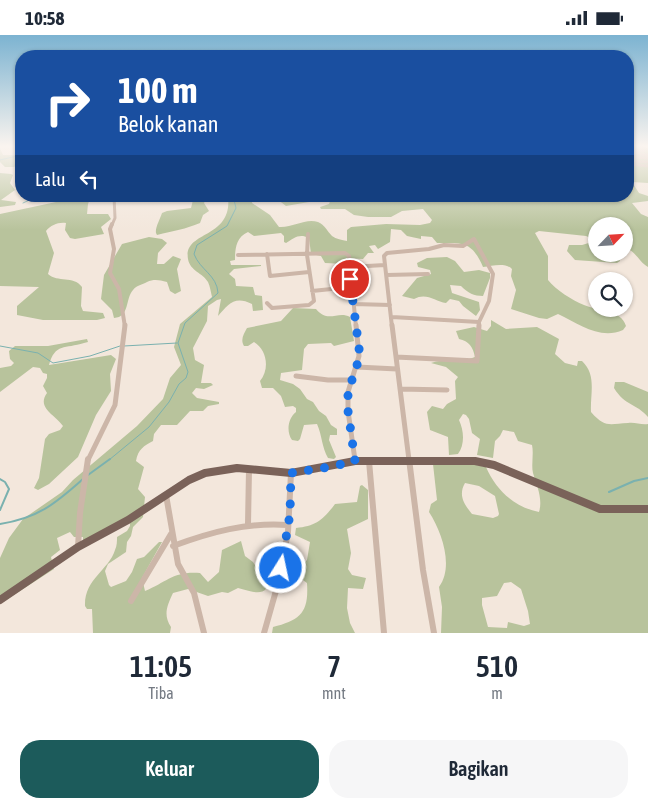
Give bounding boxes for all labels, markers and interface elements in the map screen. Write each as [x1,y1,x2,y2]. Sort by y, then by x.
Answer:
text: 10:58 [25,7,64,29]
icon: right [35,70,100,135]
text: 100 m [118,70,197,110]
text: Belok kanan [118,111,219,137]
icon: left [75,165,103,193]
text: Lalu [35,168,65,190]
north arrow [588,217,632,263]
map controls [588,217,633,317]
pin [329,258,371,300]
icon: arrive [336,265,364,293]
button: search [588,272,633,317]
position arrow [254,541,306,593]
text: 11:05 [130,649,192,683]
text: 7 [327,649,341,683]
text: 510 [476,649,518,683]
text: Tiba [148,684,174,702]
text: mnt [322,684,346,702]
text: m [491,684,503,702]
button: Keluar [20,740,319,798]
button: Bagikan [329,740,628,798]

